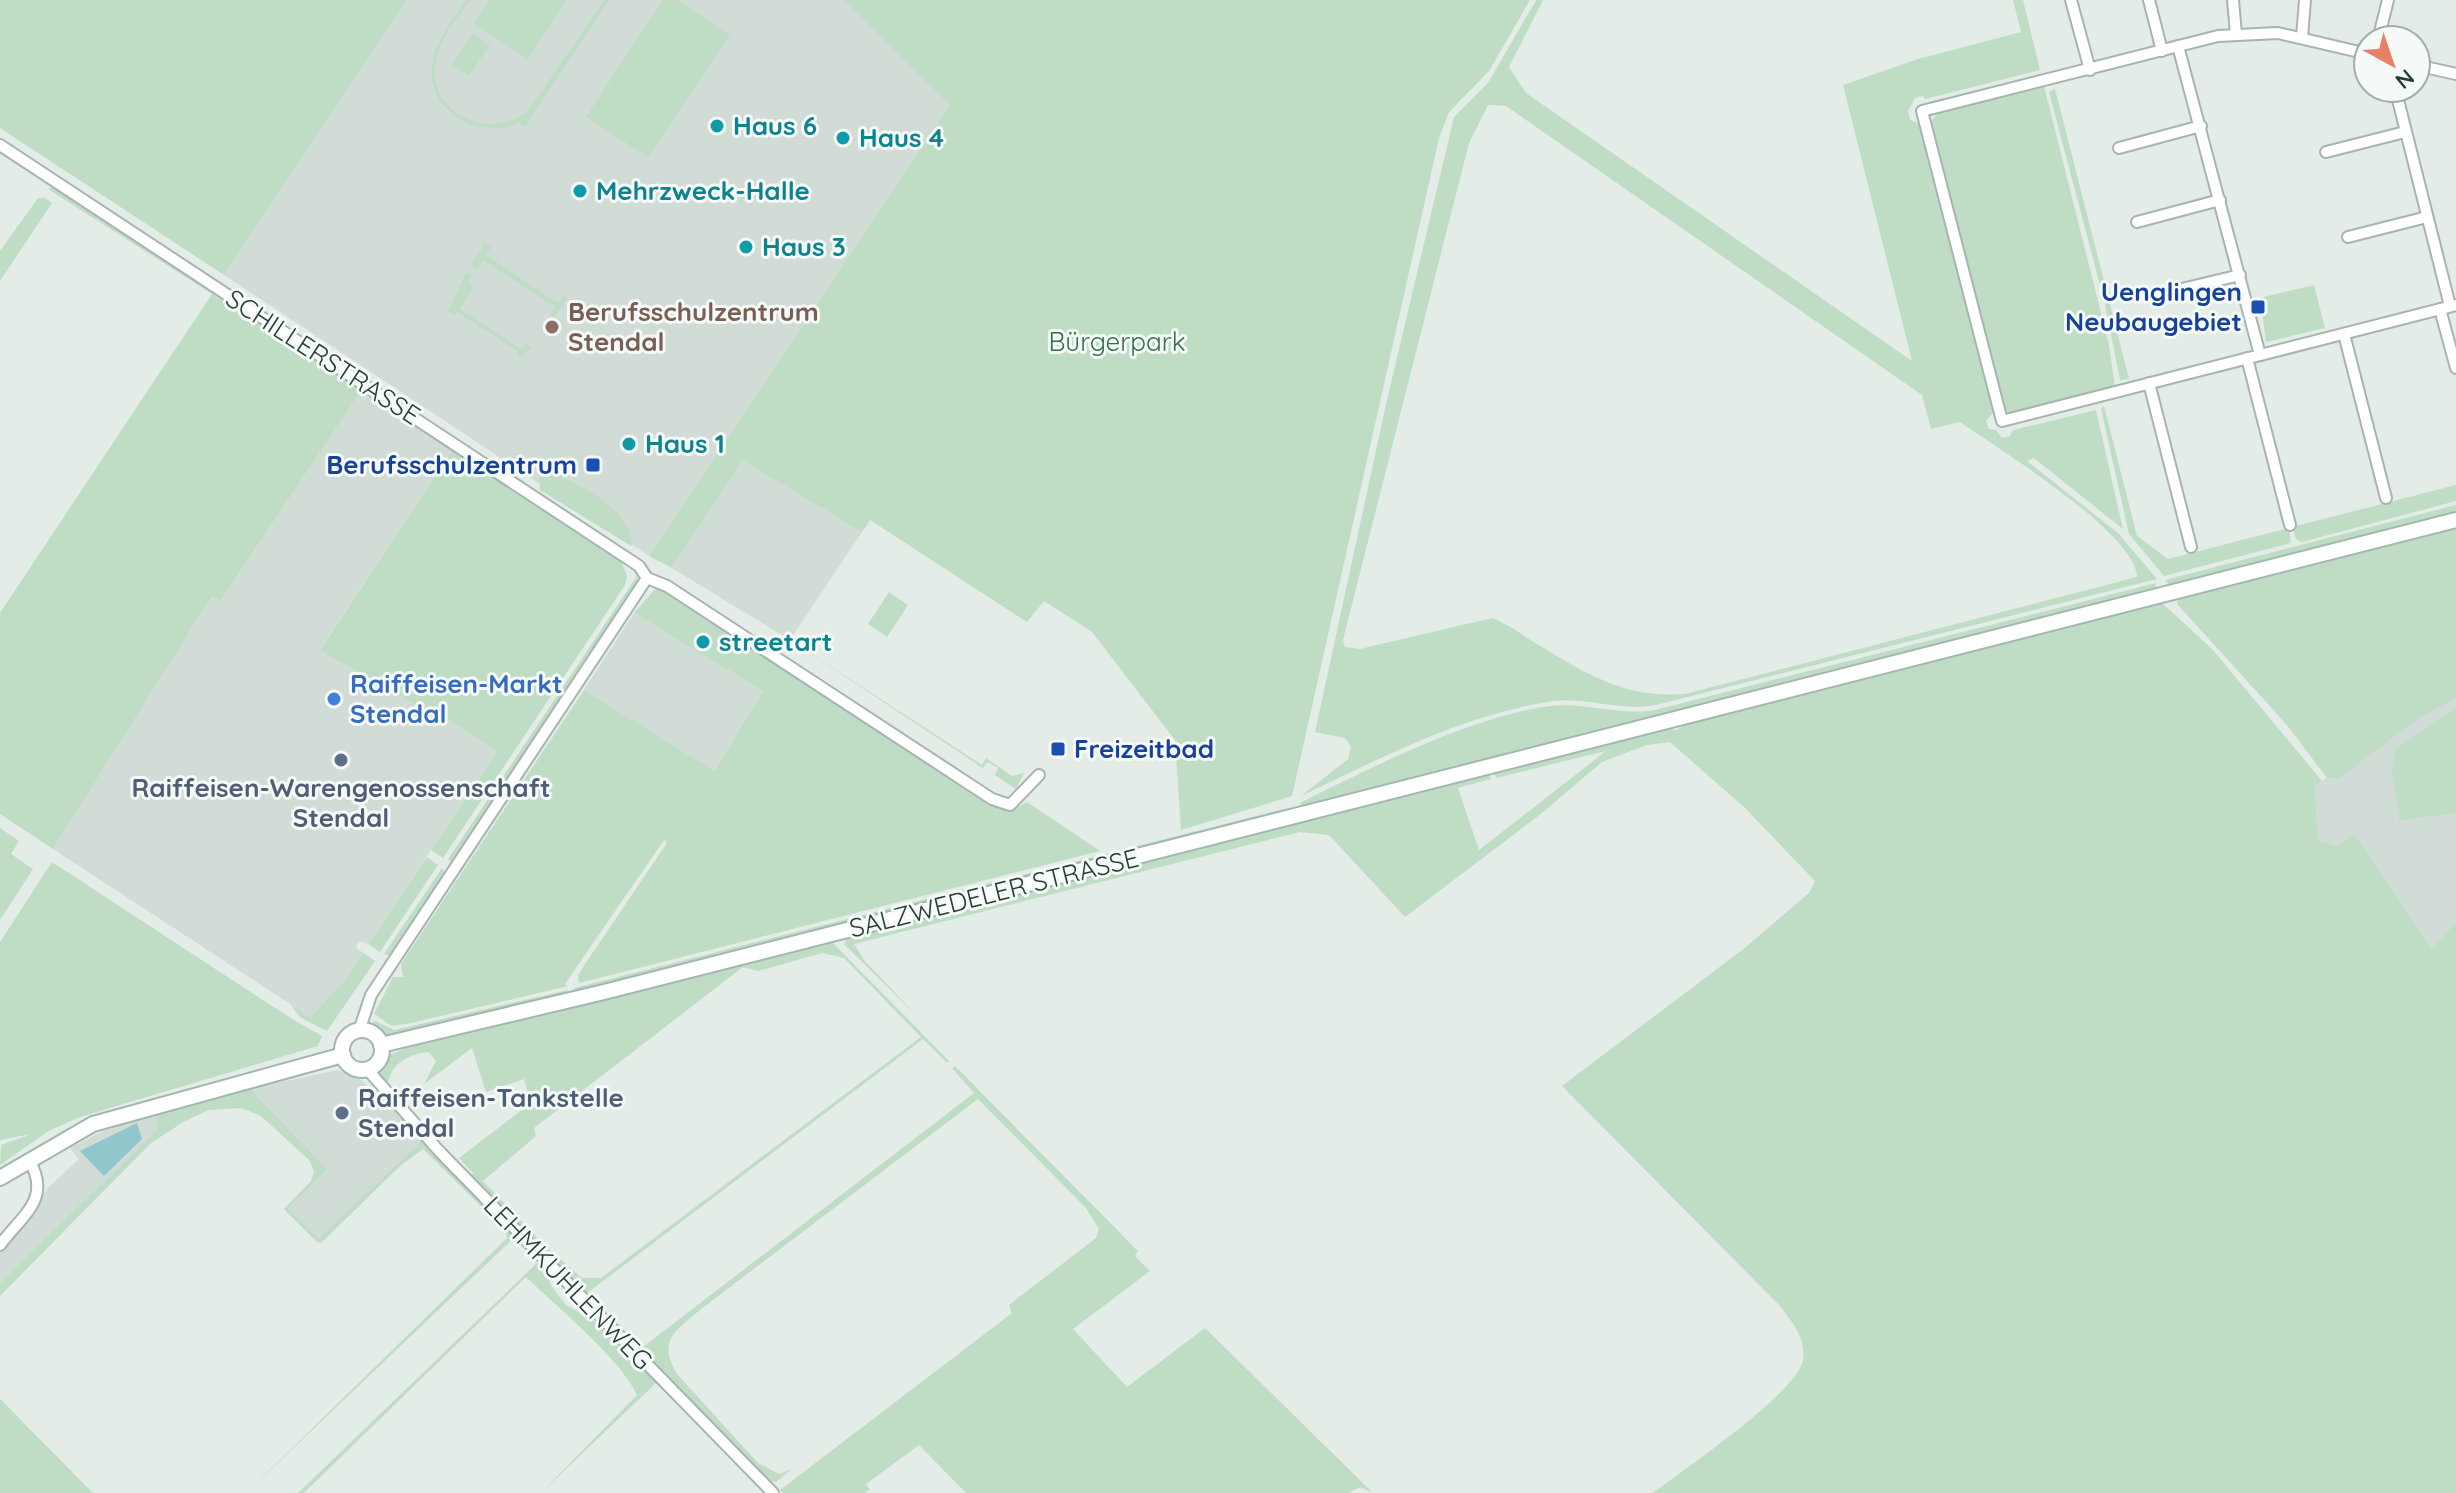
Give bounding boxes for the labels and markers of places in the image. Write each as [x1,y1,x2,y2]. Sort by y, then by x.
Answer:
place label: Haus 6 [733,109,817,142]
marker: Haus 6 [708,117,726,135]
place label: Haus 4 [859,121,944,154]
marker: Haus 4 [834,129,852,147]
place label: Mehrzweck-Halle [596,174,810,207]
marker: Mehrzweck-Halle [571,182,589,200]
place label: Haus 3 [762,230,846,263]
marker: Haus 3 [737,238,755,256]
place label: Uenglingen Neubaugebiet [2065,275,2242,338]
place label: Berufsschulzentrum Stendal [568,295,819,358]
marker: Uenglingen Neubaugebiet [2249,298,2267,316]
marker: Berufsschulzentrum Stendal [543,318,561,336]
place label: Haus 1 [645,427,725,460]
marker: Haus 1 [620,435,638,453]
place label: Berufsschulzentrum [326,448,577,481]
marker: Berufsschulzentrum [584,456,602,474]
place label: streetart [719,625,832,658]
marker: streetart [694,633,712,651]
place label: Raiffeisen-Markt Stendal [350,667,563,730]
marker: Raiffeisen-Markt Stendal [325,690,343,708]
place label: Freizeitbad [1074,732,1214,765]
marker: Freizeitbad [1049,740,1067,758]
marker: Raiffeisen-Warengenossenschaft Stendal [332,751,350,769]
place label: Raiffeisen-Warengenossenschaft Stendal [131,771,551,834]
place label: Raiffeisen-Tankstelle Stendal [358,1081,624,1144]
marker: Raiffeisen-Tankstelle Stendal [333,1104,351,1122]

